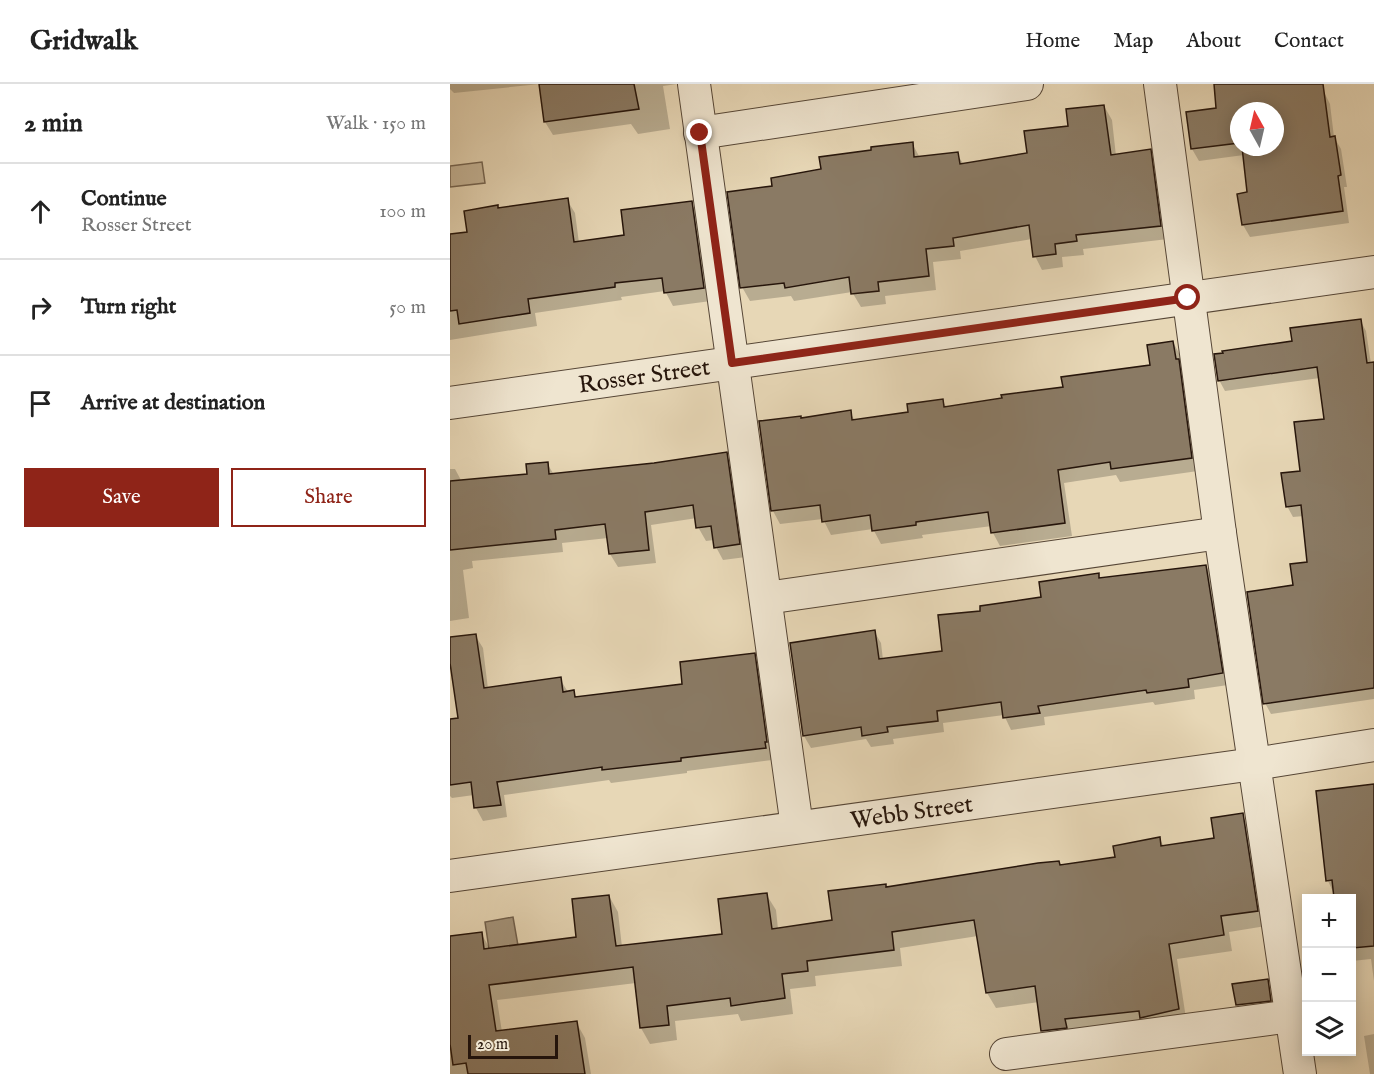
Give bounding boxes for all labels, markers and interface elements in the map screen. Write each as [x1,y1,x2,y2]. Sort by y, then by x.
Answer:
text: Gridwalk [30,24,138,59]
text: Home [1025,28,1080,55]
text: Map [1113,28,1153,55]
text: About [1186,28,1241,55]
text: Contact [1274,28,1344,55]
north arrow [1230,102,1284,156]
text: 2 min [24,107,83,140]
text: Walk · 150 m [326,111,426,136]
route end [686,119,712,145]
text: Continue [81,185,167,213]
icon: ahead [24,195,57,228]
text: 100 m [379,199,426,224]
text: Rosser Street [81,213,192,238]
route start [1174,284,1200,310]
icon: right [24,291,57,324]
text: Turn right [81,293,176,321]
text: 50 m [389,295,426,320]
street label: Rosser Street [576,352,712,402]
icon: arrive [24,387,57,420]
text: Arrive at destination [81,389,265,417]
button: Save [24,468,219,527]
button: Share [231,468,426,527]
street label: Webb Street [849,789,975,837]
map controls [1302,894,1356,1056]
button: + [1302,894,1356,948]
button: − [1302,948,1356,1002]
button: layers [1302,1002,1356,1056]
scale bar [468,1032,558,1060]
text: 20 m [477,1035,508,1055]

